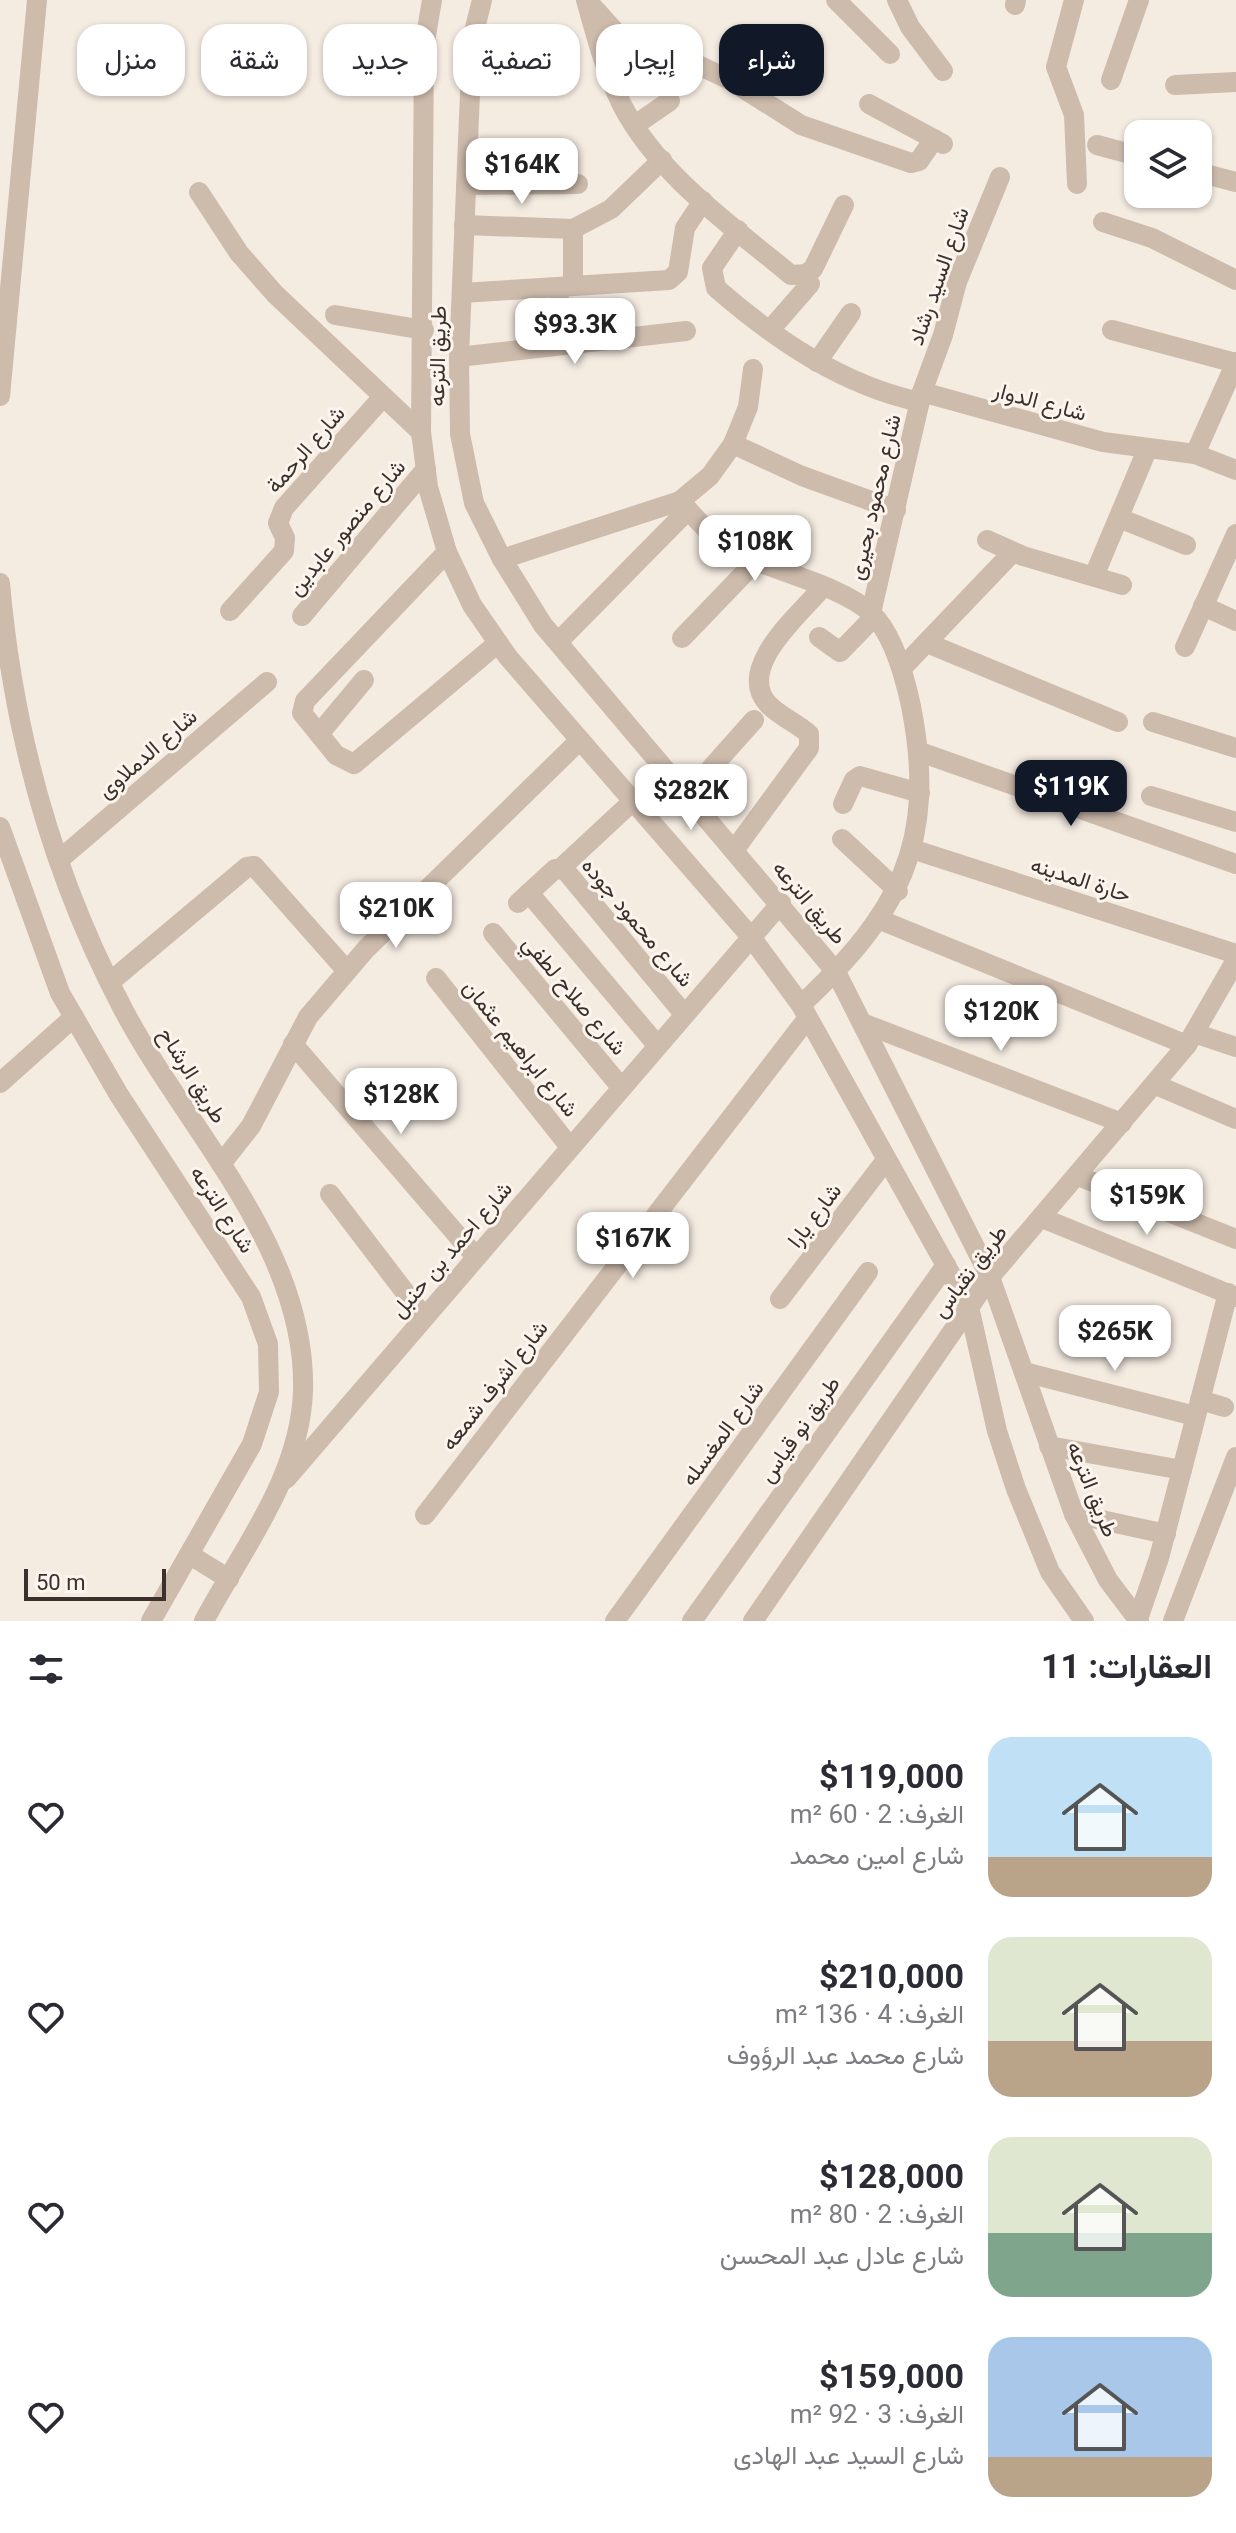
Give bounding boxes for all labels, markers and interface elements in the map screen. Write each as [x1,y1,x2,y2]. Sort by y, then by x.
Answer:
chip: منزل [77,24,185,96]
chip: شقة [201,24,307,96]
chip: جديد [323,24,437,96]
chip: تصفية [453,24,580,96]
chip: إيجار [596,24,703,96]
chip: شراء [719,24,824,96]
map controls [1124,120,1212,208]
button: layers [1124,120,1212,208]
pin: $164K [466,138,578,206]
text: $164K [484,149,560,179]
street label: شارع السيد رشاد [903,204,976,349]
pin: $93.3K [510,298,640,366]
street label: طريق الترعه [424,305,452,407]
text: $93.3K [533,309,617,339]
street label: شارع الدوار [989,377,1089,428]
street label: شارع الرحمة [261,401,351,499]
street label: شارع محمود بحيرى [843,412,908,583]
street label: شارع منصور عابدين [282,454,412,602]
pin: $108K [699,515,811,583]
text: $108K [717,526,793,556]
street label: شارع الدملاوى [93,704,203,805]
pin: $119K [1015,760,1127,828]
pin: $282K [635,764,747,832]
text: $119K [1033,771,1109,801]
text: $282K [653,775,729,805]
street label: حارة المدينه [1027,852,1134,908]
street label: شارع محمود جوده [575,853,699,993]
street label: طريق الترعه [767,856,852,950]
pin: $210K [340,882,452,950]
text: $210K [358,893,434,923]
street label: شارع صلاح لطفي [513,931,632,1064]
street label: شارع ابراهيم عثمان [456,975,583,1123]
pin: $120K [945,985,1057,1053]
text: $120K [963,996,1039,1026]
street label: طريق الرشاح [152,1023,232,1129]
pin: $128K [345,1068,457,1136]
text: $128K [363,1079,439,1109]
street label: شارع الترعه [184,1161,260,1259]
pin: $159K [1091,1169,1203,1237]
street label: شارع احمد بن حنبل [386,1176,519,1324]
street label: شارع يارا [782,1178,848,1253]
text: $159K [1109,1180,1185,1210]
pin: $167K [577,1212,689,1280]
street label: طريق نقباس [927,1220,1013,1323]
text: $167K [595,1223,671,1253]
pin: $265K [1059,1305,1171,1373]
street label: شارع اشرف شمعه [436,1316,554,1456]
text: $265K [1077,1316,1153,1346]
street label: طريق نو قياس [754,1372,846,1488]
street label: شارع المغسله [676,1376,770,1492]
street label: طريق الترعه [1061,1438,1123,1541]
scale bar [24,1565,166,1601]
text: 50 m [36,1570,85,1595]
text: العقارات: 11 [1041,1646,1212,1686]
icon: filters [24,1647,68,1691]
text: $119,000 [819,1756,964,1796]
icon: home [1052,1769,1148,1865]
icon: heart [24,1795,68,1839]
text: الغرف: 2 · 60 m² [790,1799,964,1829]
text: شارع امين محمد [790,1840,964,1870]
text: $210,000 [819,1956,964,1996]
icon: home [1052,1969,1148,2065]
icon: heart [24,1995,68,2039]
text: الغرف: 4 · 136 m² [775,1999,964,2029]
text: شارع محمد عبد الرؤوف [727,2040,964,2070]
text: $128,000 [819,2156,964,2196]
icon: home [1052,2169,1148,2265]
icon: heart [24,2195,68,2239]
text: الغرف: 2 · 80 m² [790,2199,964,2229]
text: شارع عادل عبد المحسن [720,2240,964,2270]
text: $159,000 [819,2356,964,2396]
icon: home [1052,2369,1148,2465]
icon: heart [24,2395,68,2439]
text: الغرف: 3 · 92 m² [790,2399,964,2429]
text: شارع السيد عبد الهادى [733,2440,964,2470]

